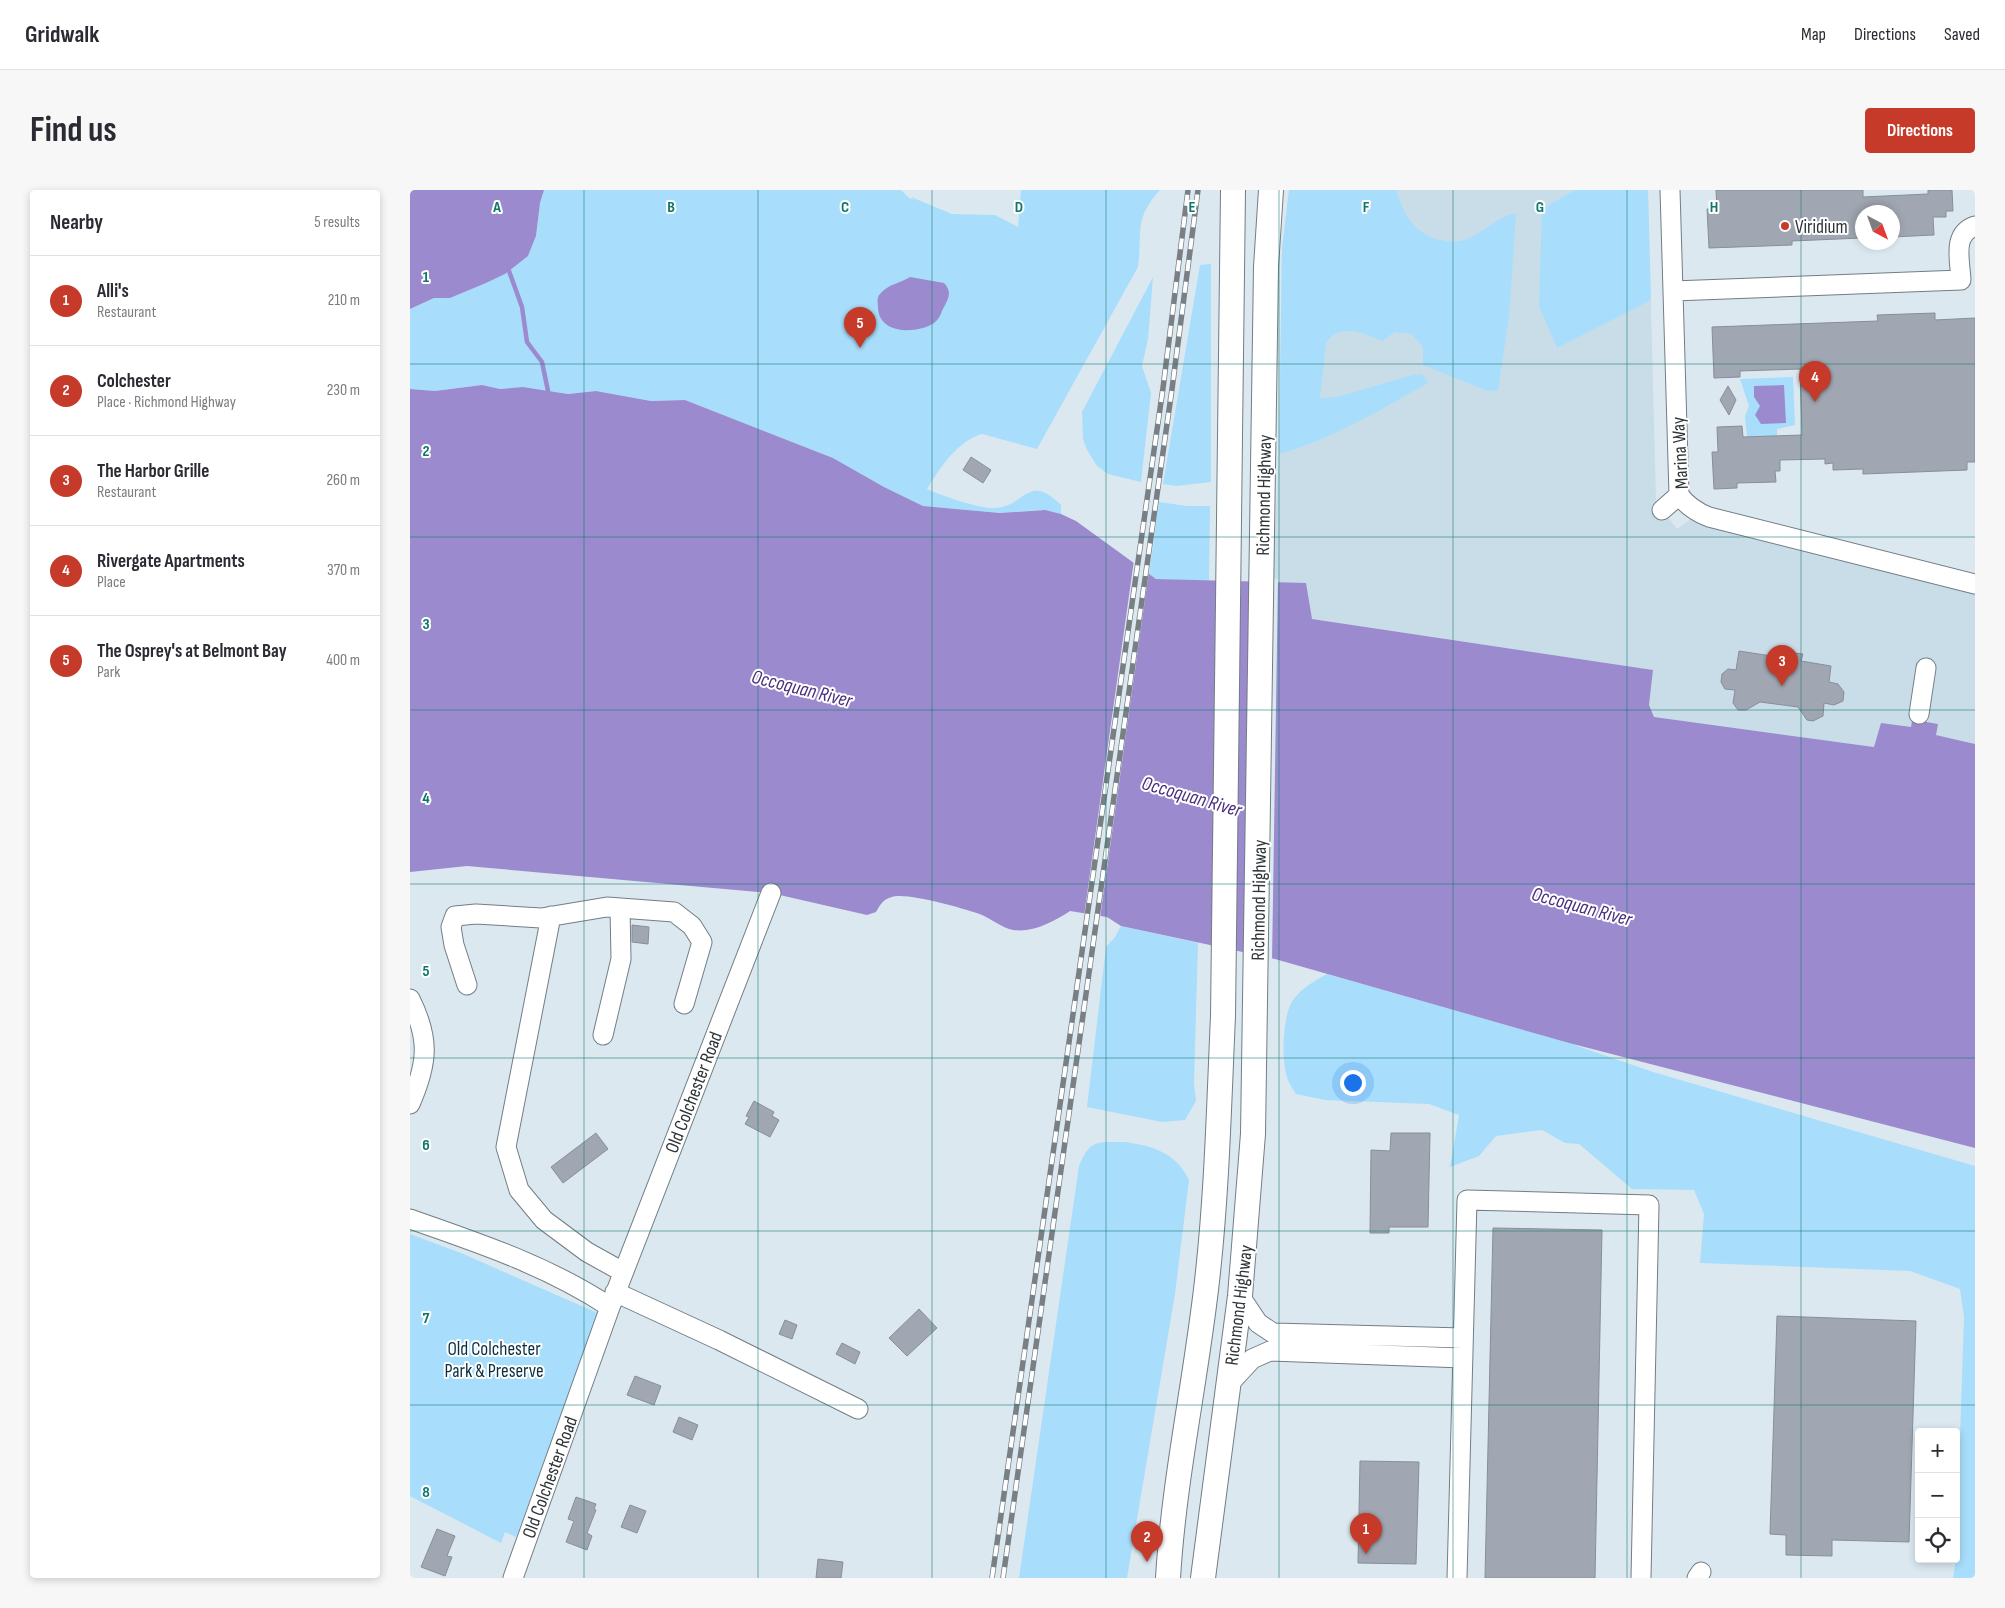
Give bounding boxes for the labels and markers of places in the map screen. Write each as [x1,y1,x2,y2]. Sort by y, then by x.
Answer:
place label: Viridium [1795,216,1848,239]
marker: Viridium [1779,220,1791,232]
pin: 5 [844,307,876,348]
pin: 4 [1799,361,1831,402]
pin: 3 [1766,645,1798,686]
pin: 1 [1350,1513,1382,1554]
pin: 2 [1131,1521,1163,1562]

